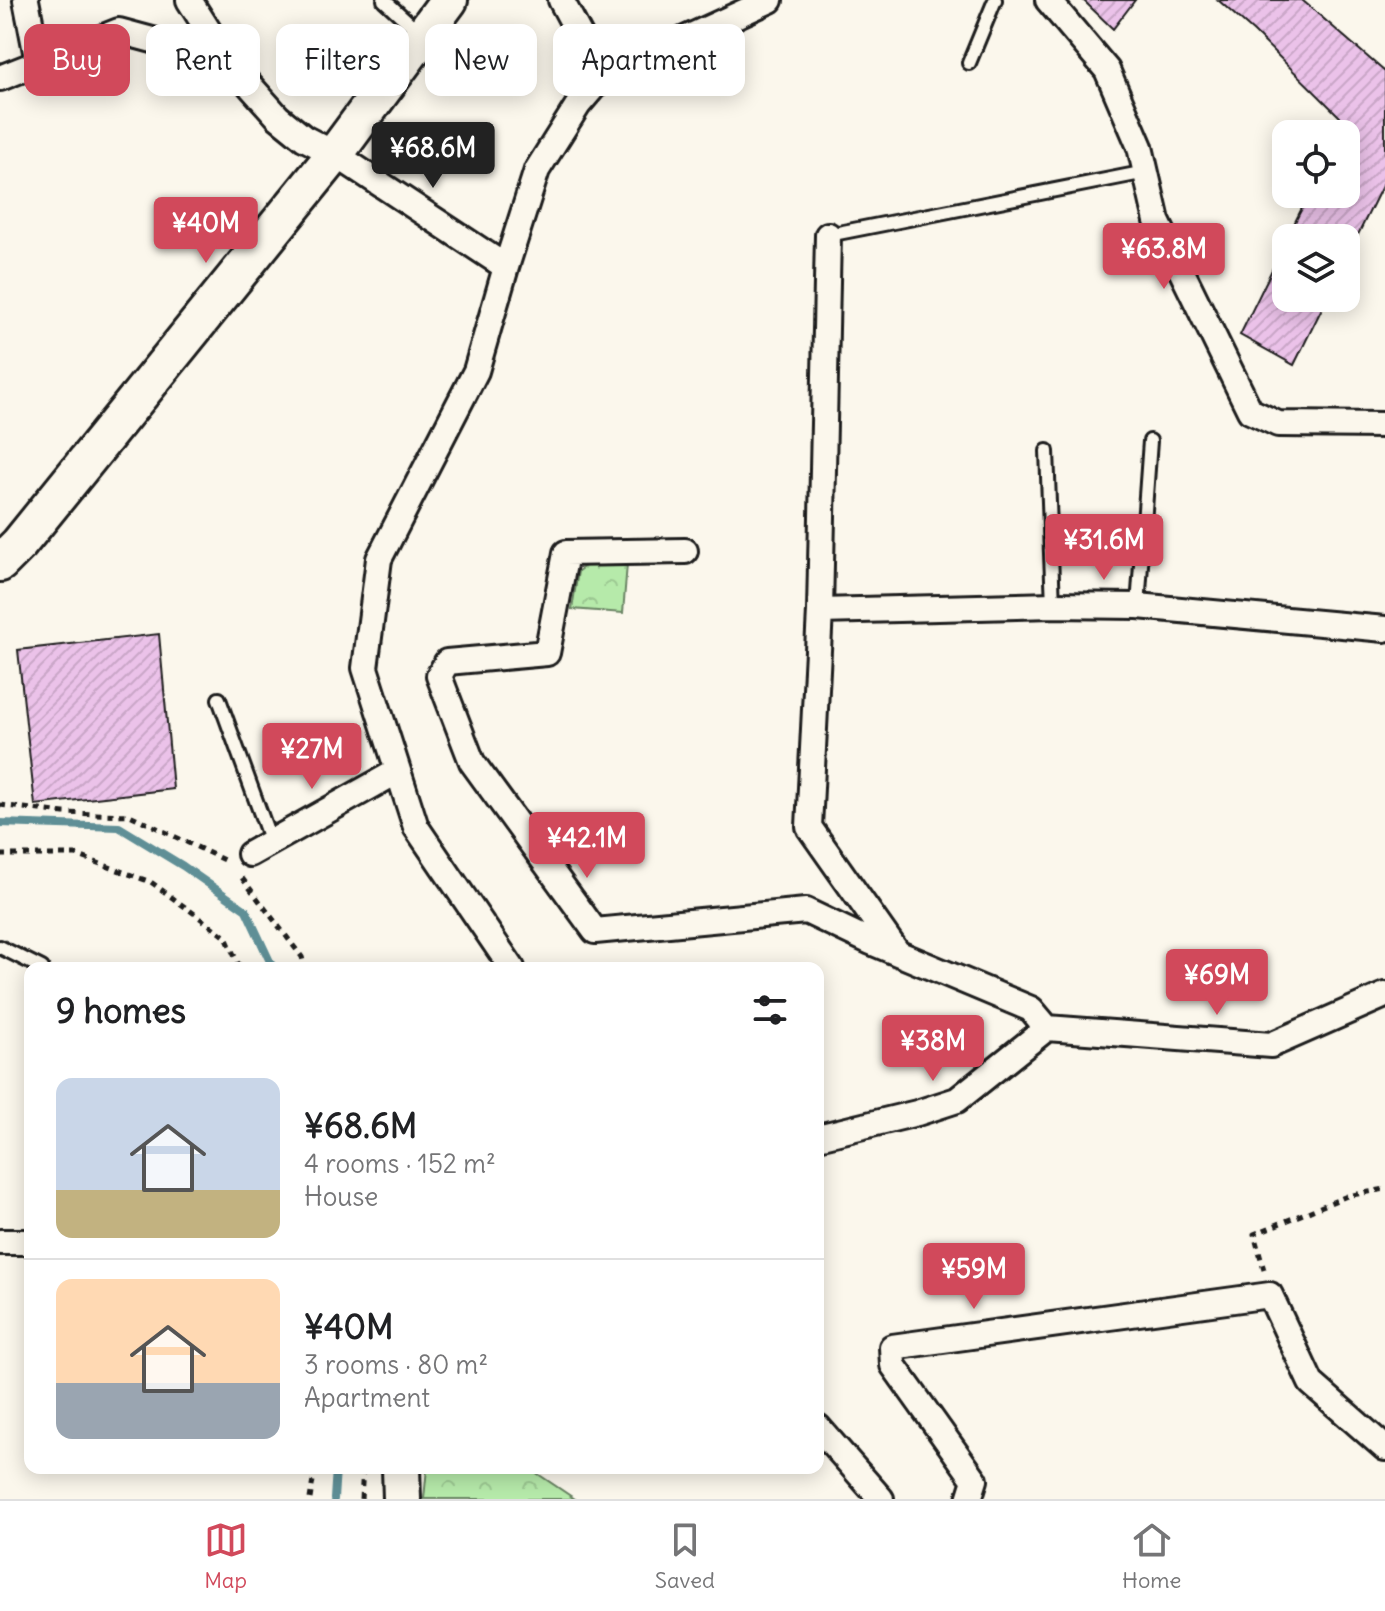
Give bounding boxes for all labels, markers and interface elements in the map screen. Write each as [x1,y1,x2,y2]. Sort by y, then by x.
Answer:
chip: Buy [24,24,130,96]
chip: Rent [146,24,260,96]
chip: Filters [276,24,409,96]
chip: New [425,24,537,96]
chip: Apartment [553,24,745,96]
map controls [1272,120,1360,312]
button: locate [1272,120,1360,208]
pin: ¥68.6M [368,122,498,190]
text: ¥68.6M [390,131,476,164]
pin: ¥40M [159,197,253,265]
text: ¥40M [172,206,240,239]
pin: ¥63.8M [1099,223,1229,291]
button: layers [1272,224,1360,312]
text: ¥63.8M [1121,232,1207,265]
pin: ¥31.6M [1039,514,1169,582]
text: ¥31.6M [1063,523,1145,556]
pin: ¥27M [265,723,359,791]
text: ¥27M [280,732,344,765]
pin: ¥42.1M [522,812,652,880]
text: ¥42.1M [547,821,627,854]
pin: ¥69M [1170,949,1264,1017]
text: ¥69M [1184,958,1250,991]
icon: filters [748,988,792,1032]
text: 9 homes [56,989,186,1032]
pin: ¥38M [886,1015,980,1083]
text: ¥38M [900,1024,966,1057]
text: ¥68.6M [304,1104,417,1147]
icon: home [120,1110,216,1206]
text: 4 rooms · 152 m² [304,1147,496,1180]
text: House [304,1180,378,1213]
pin: ¥59M [927,1243,1021,1311]
text: ¥59M [941,1252,1007,1285]
text: ¥40M [304,1305,394,1348]
icon: home [120,1311,216,1407]
text: 3 rooms · 80 m² [304,1348,488,1381]
text: Apartment [304,1381,430,1414]
tab: Map [204,1518,248,1594]
tab: Saved [655,1518,715,1594]
tab: Home [1122,1518,1181,1594]

